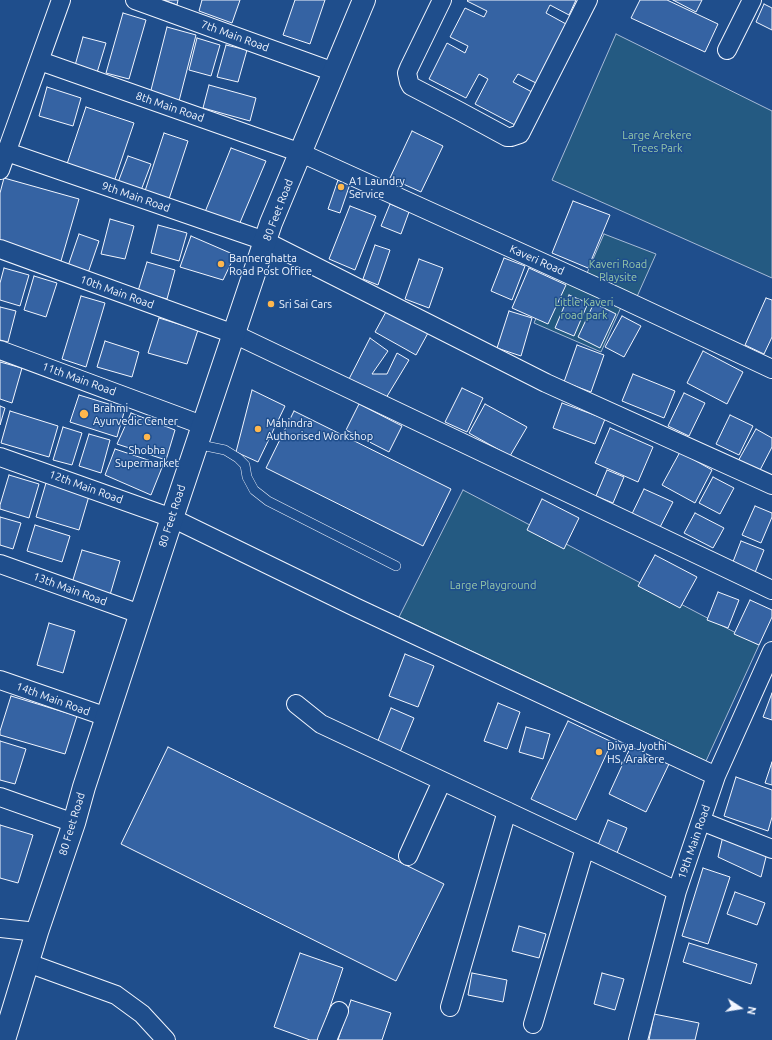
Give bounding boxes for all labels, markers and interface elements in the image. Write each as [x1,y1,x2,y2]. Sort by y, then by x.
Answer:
street label: 7th Main Road [199,18,271,54]
street label: 8th Main Road [134,89,206,125]
park label: Large Arekere Trees Park [622,128,692,154]
place label: A1 Laundry Service [349,174,405,200]
street label: 80 Feet Road [260,177,296,243]
street label: 9th Main Road [100,179,172,215]
marker: A1 Laundry Service [336,182,346,192]
street label: Kaveri Road [508,242,566,278]
place label: Bannerghatta Road Post Office [229,251,312,277]
park label: Kaveri Road Playsite [589,257,647,283]
marker: Bannerghatta Road Post Office [216,259,226,269]
street label: 10th Main Road [78,273,156,311]
park label: Little Kaveri road park [555,295,613,321]
place label: Sri Sai Cars [279,297,332,311]
marker: Sri Sai Cars [266,299,276,309]
street label: 11th Main Road [40,360,118,398]
place label: Brahmi Ayurvedic Center [93,401,178,427]
marker: Brahmi Ayurvedic Center [78,408,90,420]
place label: Mahindra Authorised Workshop [266,416,373,442]
marker: Mahindra Authorised Workshop [253,424,263,434]
marker: Shobha Supermarket [142,432,152,442]
place label: Shobha Supermarket [115,443,179,469]
street label: 12th Main Road [47,468,125,506]
street label: 80 Feet Road [156,483,188,549]
street label: 13th Main Road [31,570,109,608]
park label: Large Playground [450,578,536,592]
street label: 14th Main Road [14,680,92,718]
place label: Divya Jyothi HS, Arakere [607,739,667,765]
marker: Divya Jyothi HS, Arakere [594,747,604,757]
street label: 80 Feet Road [56,791,88,857]
street label: 19th Main Road [675,803,713,881]
north arrow [720,988,760,1028]
text: N [745,1005,758,1016]

